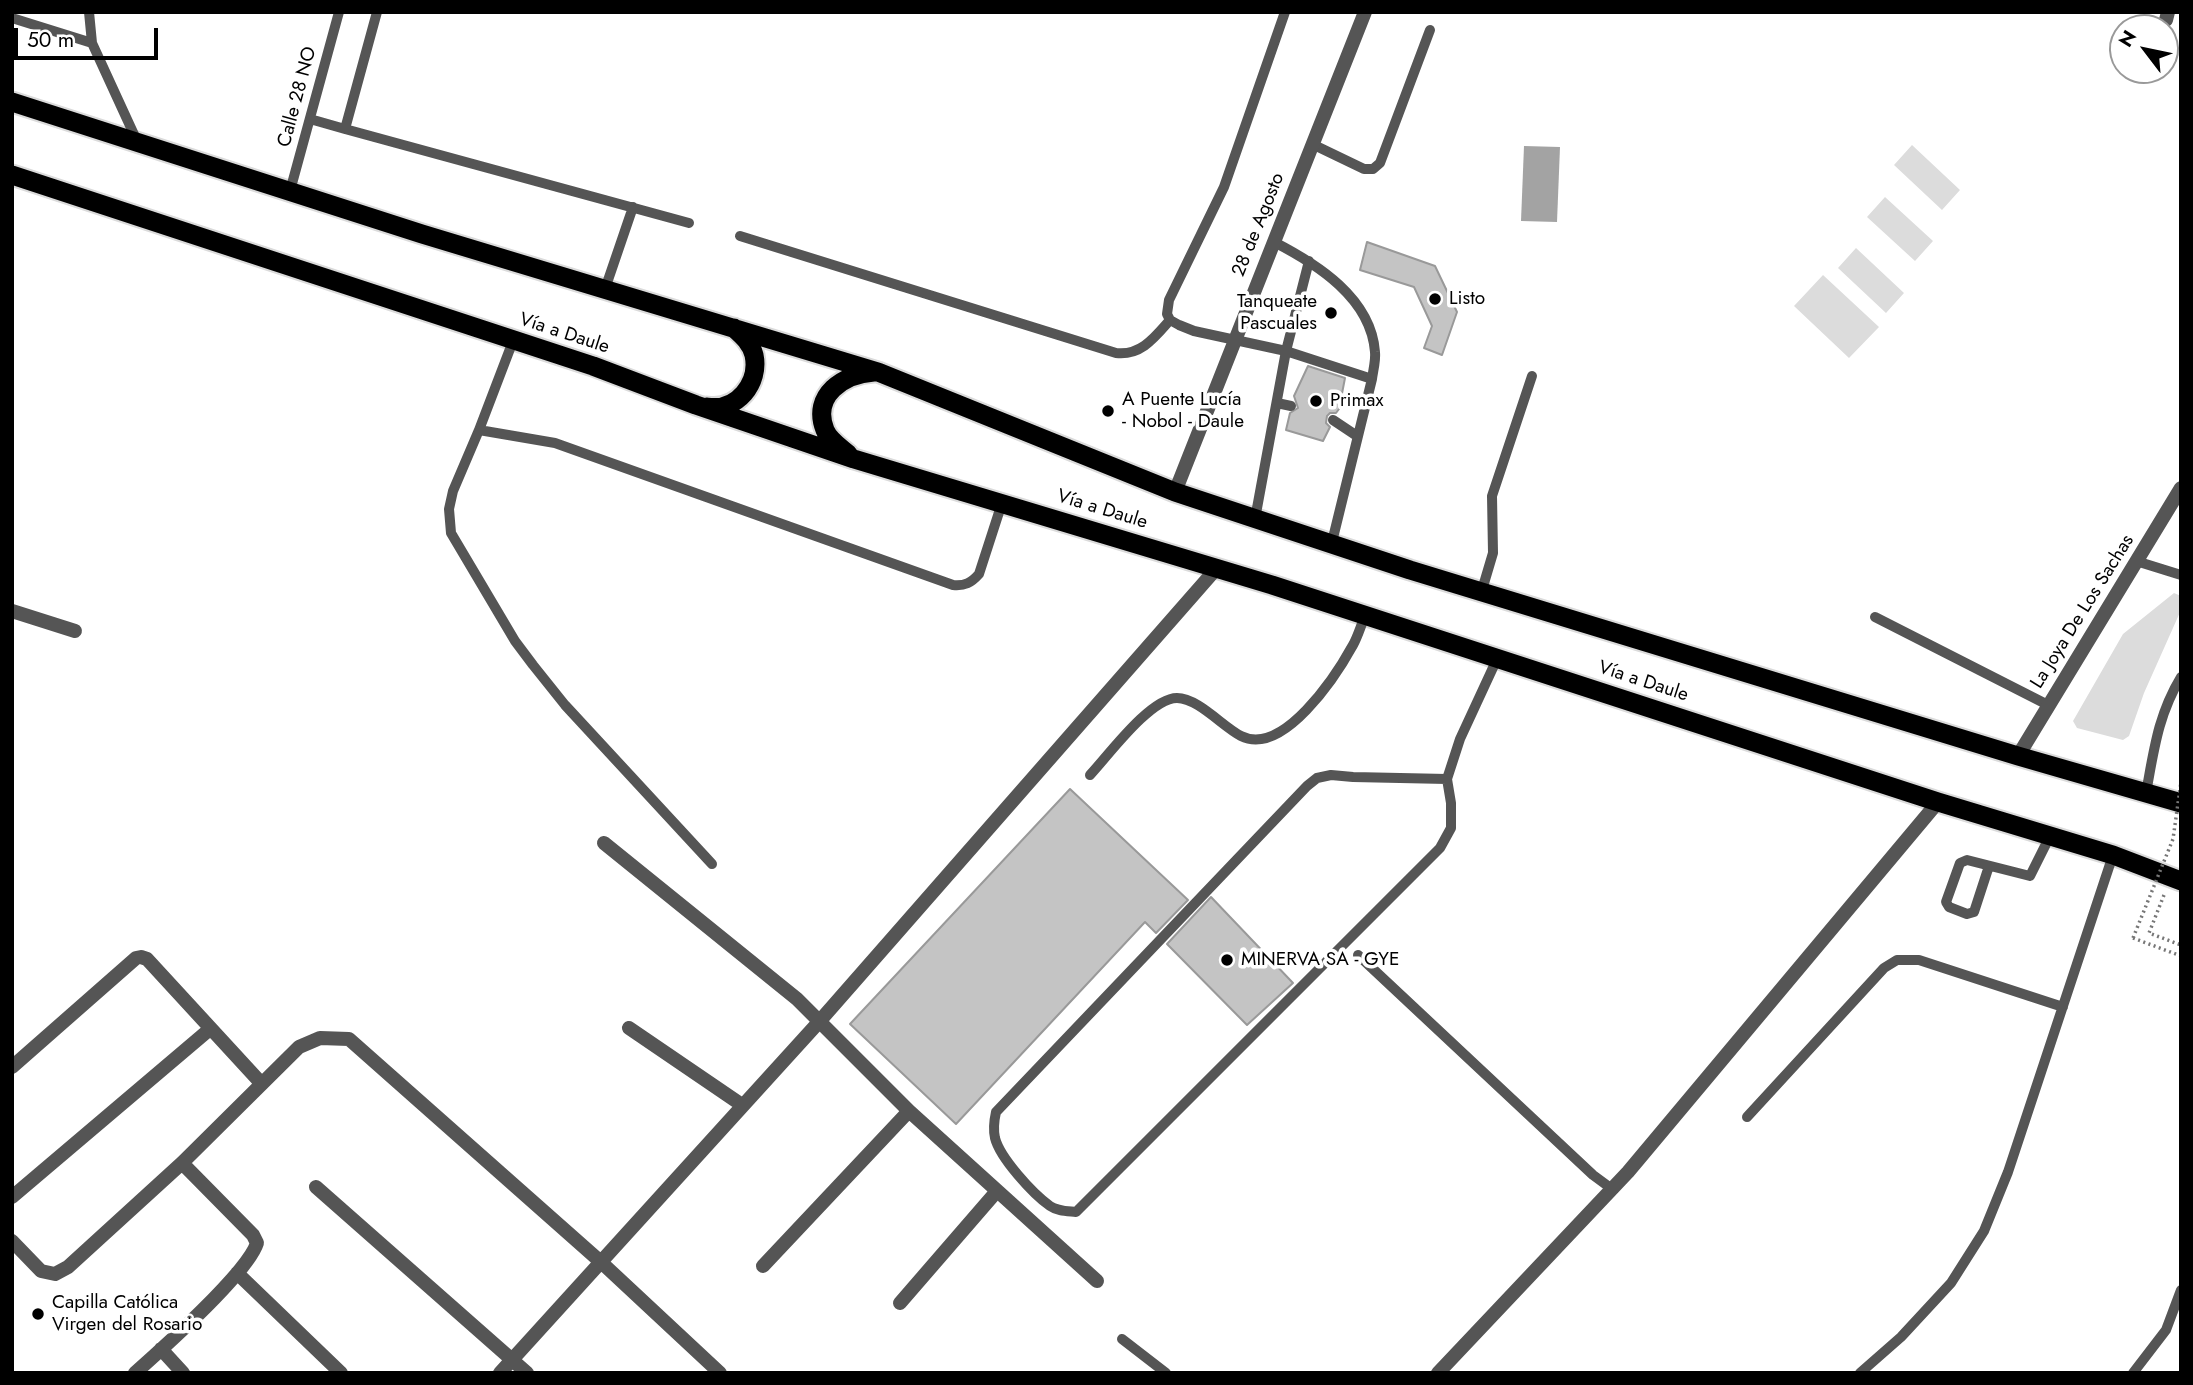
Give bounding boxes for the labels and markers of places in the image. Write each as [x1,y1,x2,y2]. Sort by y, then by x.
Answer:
place label: Listo [1449,288,1485,310]
place label: Tanqueate Pascuales [1237,291,1317,335]
marker: Listo [1427,291,1443,307]
marker: Tanqueate Pascuales [1323,305,1339,321]
place label: A Puente Lucía - Nobol - Daule [1122,389,1244,433]
place label: Primax [1330,390,1383,412]
marker: Primax [1308,393,1324,409]
marker: A Puente Lucía - Nobol - Daule [1100,403,1116,419]
place label: MINERVA SA - GYE [1241,949,1399,971]
marker: MINERVA SA - GYE [1219,952,1235,968]
place label: Capilla Católica Virgen del Rosario [52,1292,202,1336]
marker: Capilla Católica Virgen del Rosario [30,1306,46,1322]

